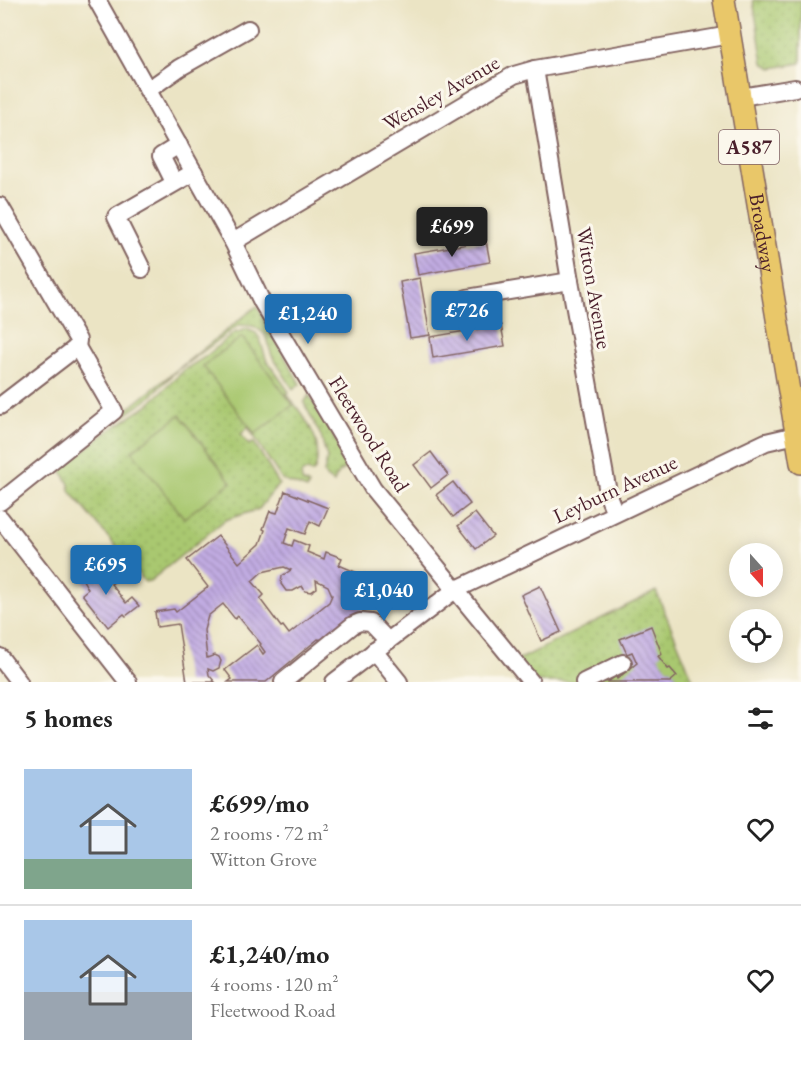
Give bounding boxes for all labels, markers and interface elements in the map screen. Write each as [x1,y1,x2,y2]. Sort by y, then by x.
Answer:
street label: Wensley Avenue [378,48,504,137]
road number: A587 [719,130,779,164]
street label: Broadway [743,191,783,275]
pin: £699 [416,207,488,258]
text: £699 [430,213,474,239]
street label: Witton Avenue [571,225,618,351]
pin: £726 [431,291,503,342]
pin: £1,240 [259,294,357,345]
text: £726 [445,297,489,323]
text: £1,240 [279,300,337,326]
street label: Fleetwood Road [323,371,416,497]
street label: Leyburn Avenue [548,448,681,529]
north arrow [729,543,783,597]
map controls [729,543,783,663]
pin: £695 [70,545,142,596]
text: £695 [84,551,128,577]
pin: £1,040 [335,571,433,622]
text: £1,040 [355,577,413,603]
button: locate [729,609,783,663]
text: 5 homes [24,701,113,735]
icon: filters [744,702,777,735]
text: £699/mo [210,786,309,820]
icon: home [72,793,144,865]
icon: heart [744,813,777,846]
text: 2 rooms · 72 m² [210,820,329,846]
text: Witton Grove [210,846,317,872]
text: £1,240/mo [210,937,329,971]
icon: home [72,944,144,1016]
icon: heart [744,964,777,997]
text: 4 rooms · 120 m² [210,971,338,997]
text: Fleetwood Road [210,997,336,1023]

